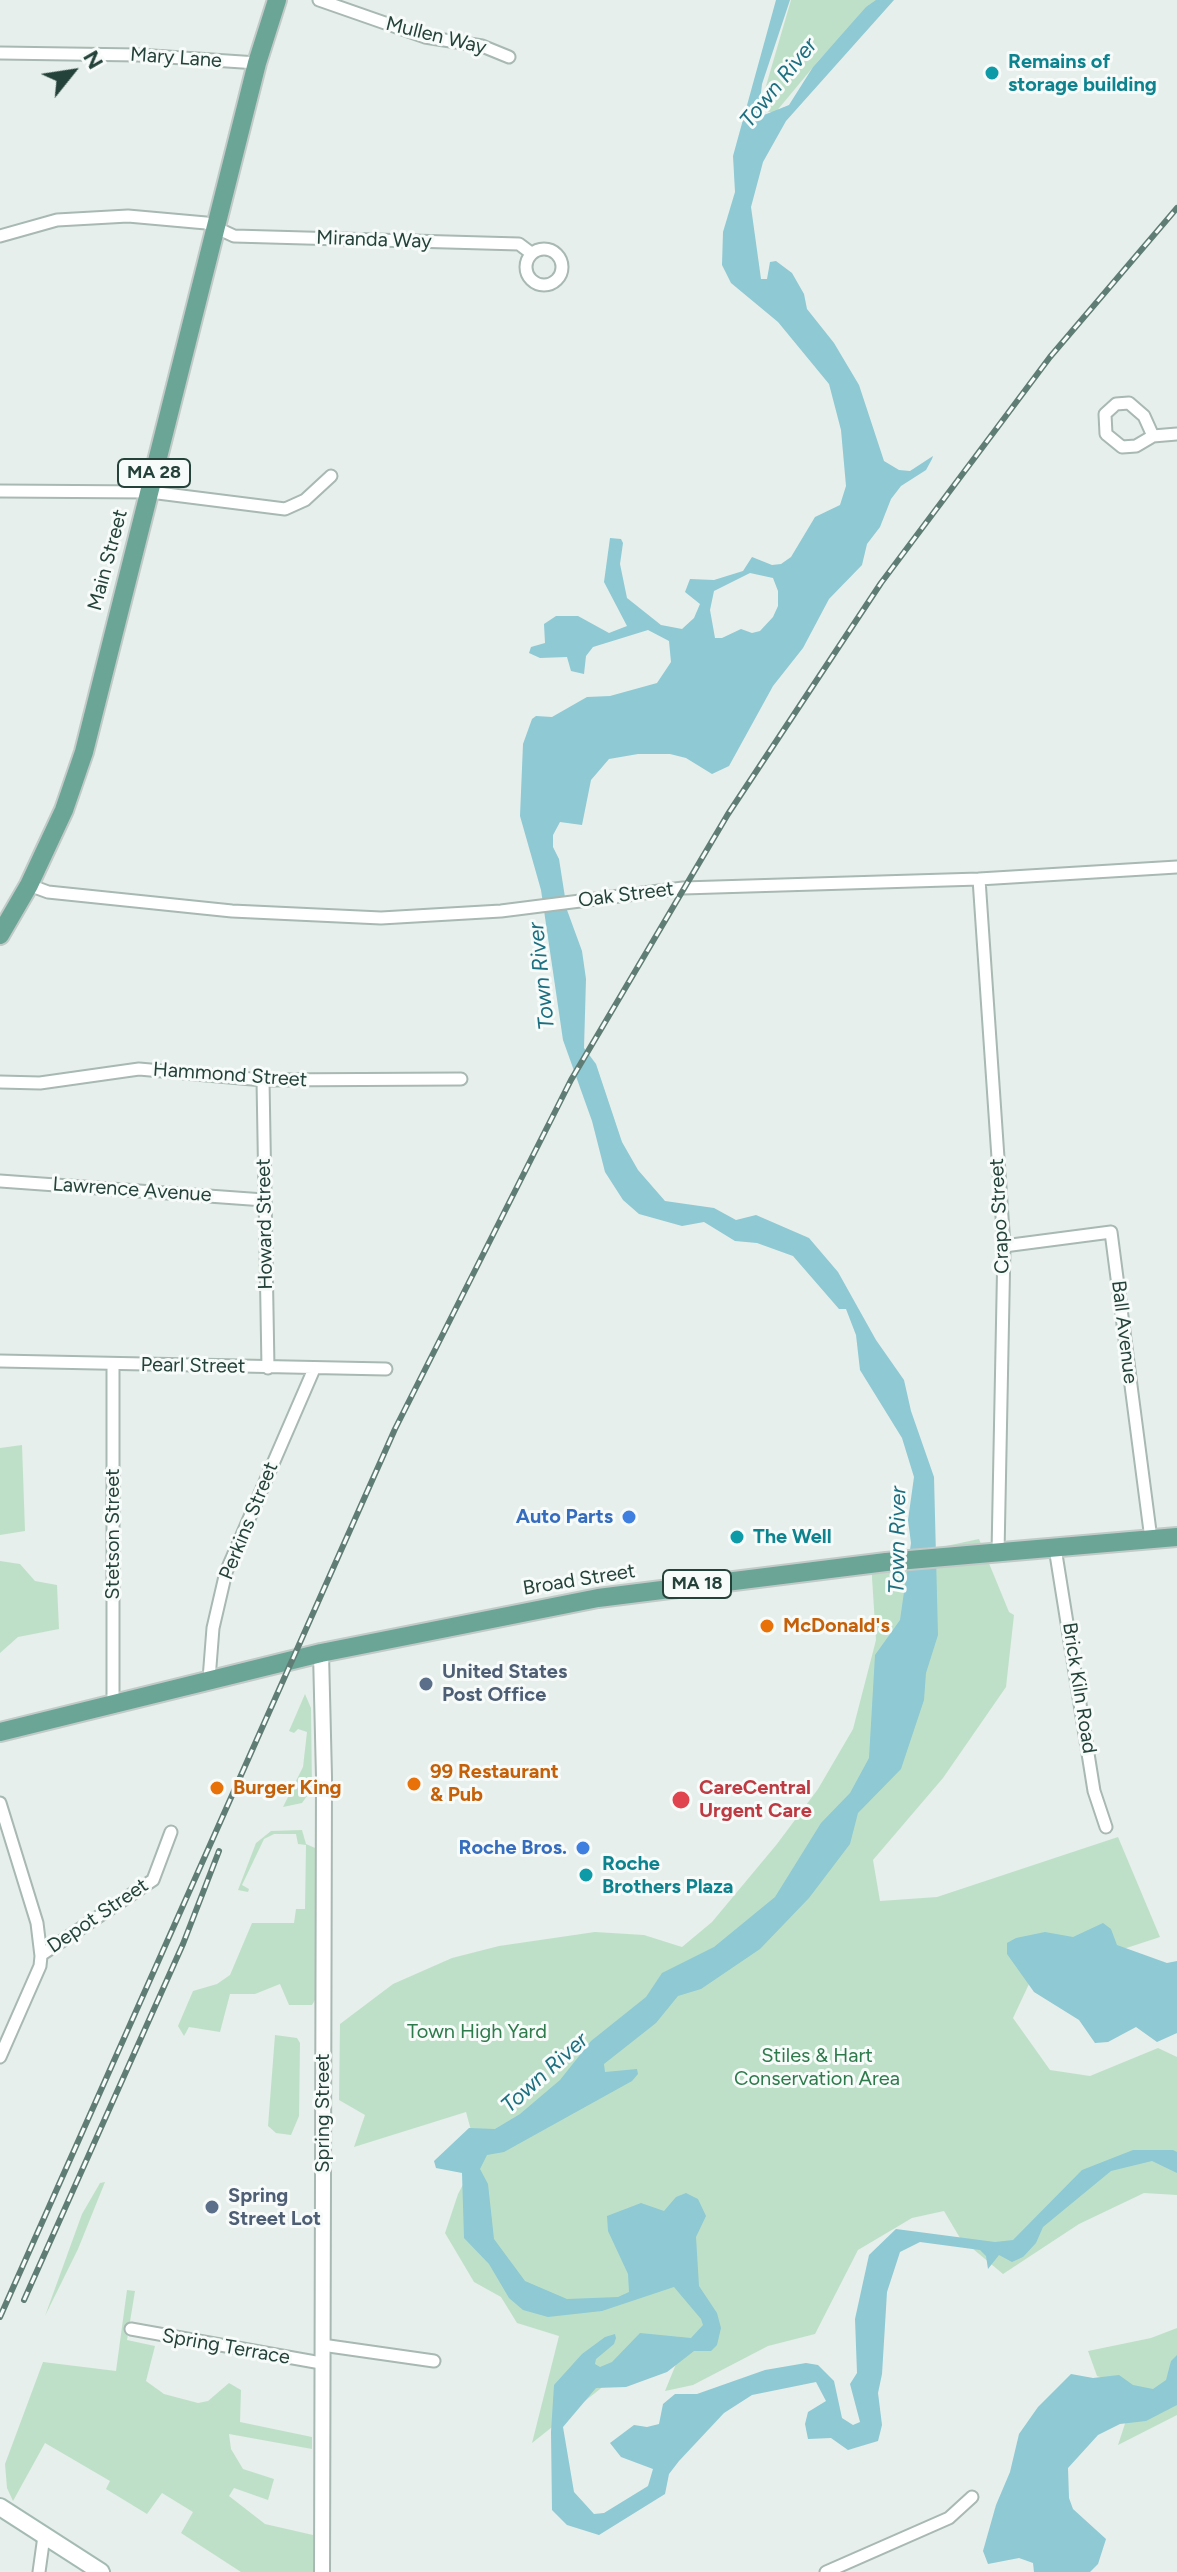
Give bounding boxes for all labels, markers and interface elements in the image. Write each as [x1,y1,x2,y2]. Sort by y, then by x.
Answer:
street label: Mullen Way [383,12,489,60]
north arrow [32,32,112,112]
water label: Town River [735,33,823,133]
street label: Mary Lane [129,43,223,73]
text: N [77,46,109,74]
place label: Remains of storage building [1008,50,1157,97]
marker: Remains of storage building [983,64,1001,82]
street label: Miranda Way [316,226,432,254]
road number: MA 28 [118,459,190,487]
street label: Main Street [83,507,133,613]
street label: Oak Street [577,877,675,913]
water label: Town River [523,921,561,1031]
street label: Hammond Street [152,1058,308,1092]
street label: Howard Street [252,1158,278,1290]
street label: Crapo Street [985,1158,1015,1274]
street label: Lawrence Avenue [52,1172,212,1208]
street label: Ball Avenue [1106,1279,1142,1385]
street label: Pearl Street [140,1353,246,1379]
street label: Perkins Street [214,1459,284,1583]
street label: Stetson Street [101,1468,125,1600]
water label: Town River [884,1486,912,1594]
place label: Auto Parts [516,1505,613,1529]
marker: Auto Parts [620,1508,638,1526]
place label: The Well [753,1525,832,1549]
marker: The Well [728,1528,746,1546]
street label: Broad Street [521,1559,637,1601]
road number: MA 18 [663,1570,731,1598]
place label: McDonald's [783,1614,890,1638]
marker: McDonald's [758,1617,776,1635]
street label: Brick Kiln Road [1057,1621,1101,1755]
place label: United States Post Office [442,1660,567,1707]
marker: United States Post Office [417,1675,435,1693]
place label: 99 Restaurant & Pub [430,1760,559,1807]
marker: 99 Restaurant & Pub [405,1775,423,1793]
place label: Burger King [233,1776,342,1800]
place label: CareCentral Urgent Care [699,1776,812,1823]
marker: Burger King [208,1779,226,1797]
marker: CareCentral Urgent Care [670,1789,692,1811]
place label: Roche Bros. [459,1836,567,1860]
marker: Roche Bros. [574,1839,592,1857]
place label: Roche Brothers Plaza [602,1852,733,1899]
marker: Roche Brothers Plaza [577,1866,595,1884]
street label: Depot Street [43,1873,153,1959]
park label: Town High Yard [407,2020,547,2044]
water label: Town River [496,2027,594,2119]
park label: Stiles & Hart Conservation Area [734,2044,900,2091]
street label: Spring Street [311,2053,335,2173]
place label: Spring Street Lot [228,2184,321,2231]
marker: Spring Street Lot [203,2198,221,2216]
street label: Spring Terrace [160,2324,292,2370]

